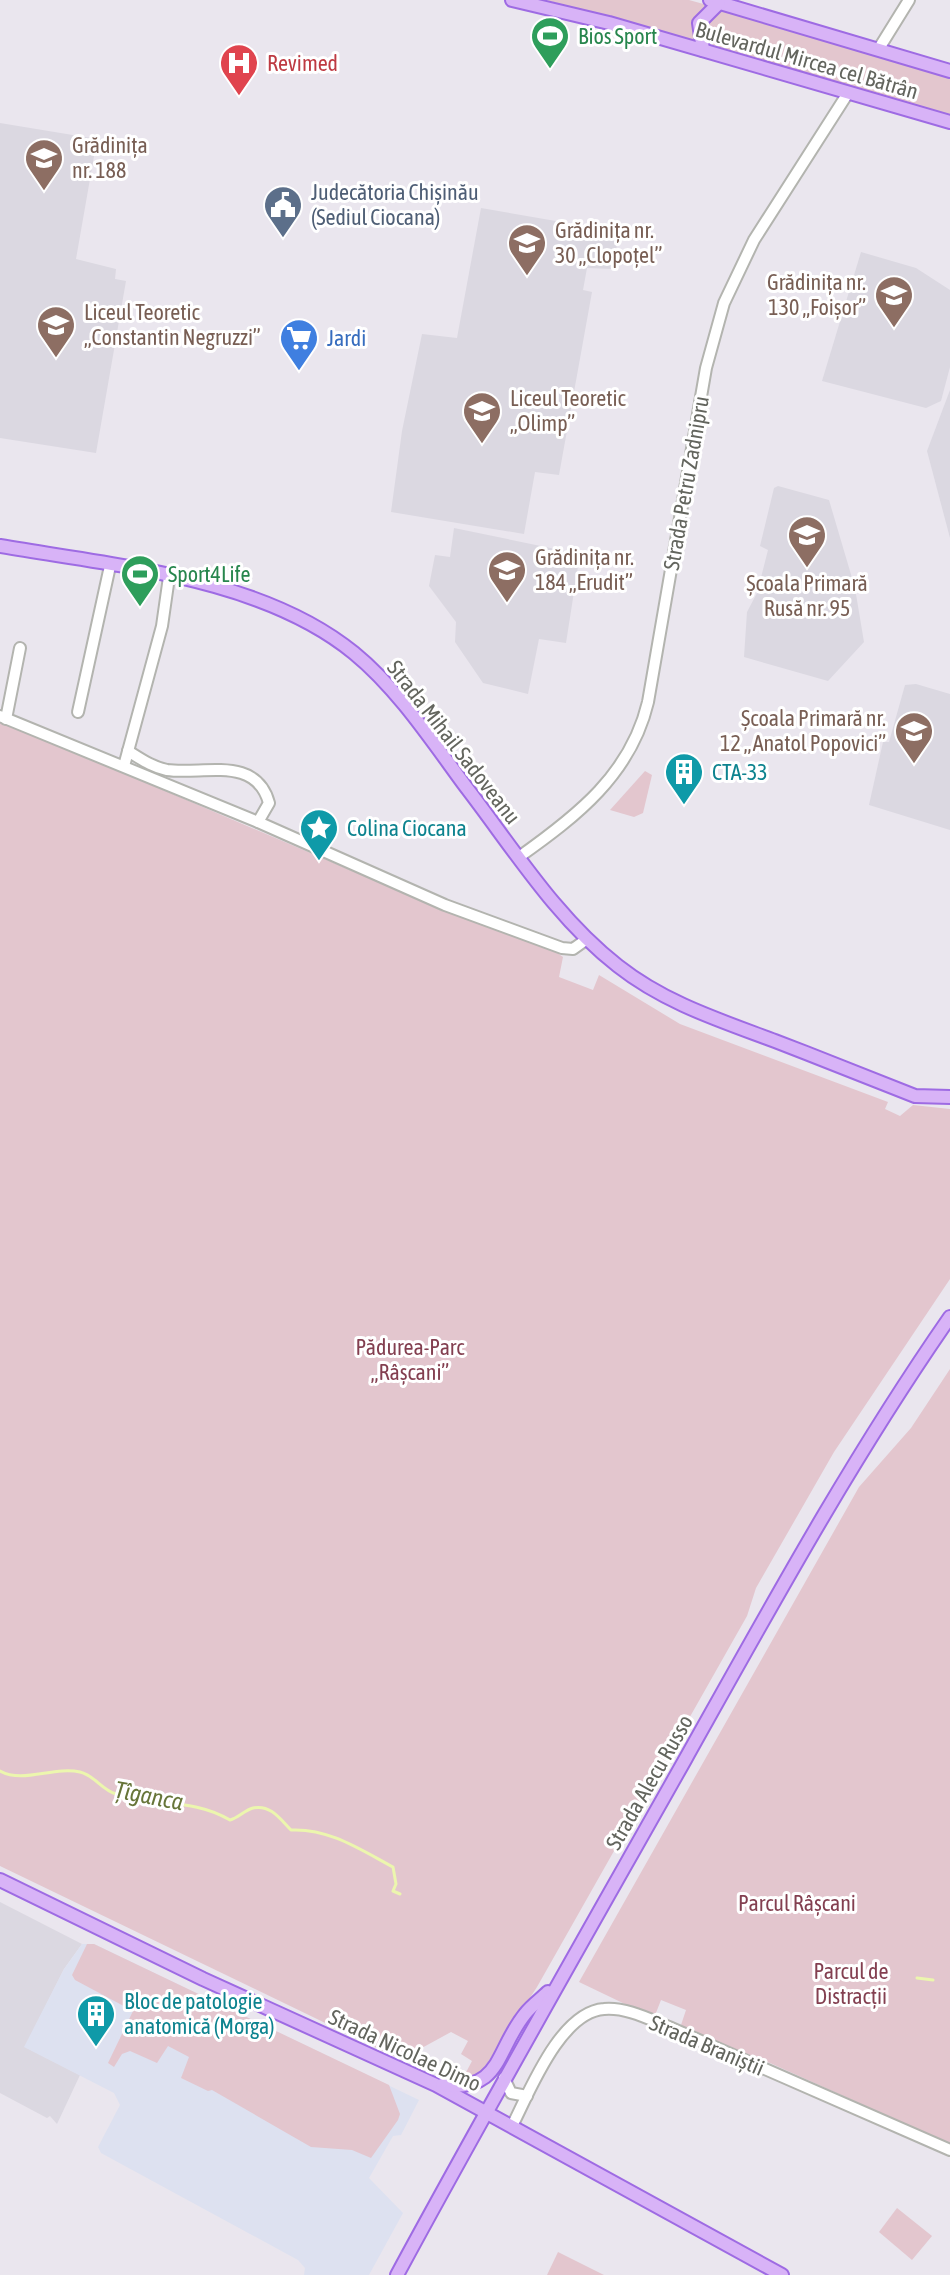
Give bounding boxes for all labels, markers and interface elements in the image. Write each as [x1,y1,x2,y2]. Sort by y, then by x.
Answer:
sports icon: Bios Sport [529,15,571,70]
street label: Bulevardul Mircea cel Bătrân [693,16,921,104]
place label: Bios Sport [578,23,657,49]
hospital icon: Revimed [218,42,260,97]
place label: Revimed [267,50,338,76]
place label: Grădinița nr. 188 [72,132,148,183]
school or university icon: Grădinița nr. 188 [23,137,65,192]
place label: Judecătoria Chișinău (Sediul Ciocana) [311,179,479,230]
public building icon: Judecătoria Chișinău (Sediul Ciocana) [262,184,304,239]
place label: Grădinița nr. 30 „Clopoțel” [555,217,662,268]
school or university icon: Grădinița nr. 30 „Clopoțel” [506,222,548,277]
place label: Grădinița nr. 130 „Foișor” [767,269,866,320]
school or university icon: Grădinița nr. 130 „Foișor” [873,274,915,329]
place label: Liceul Teoretic „Constantin Negruzzi” [84,299,261,350]
school or university icon: Liceul Teoretic „Constantin Negruzzi” [35,304,77,359]
supermarket icon: Jardi [278,317,320,372]
place label: Jardi [327,325,366,351]
place label: Liceul Teoretic „Olimp” [510,385,627,436]
school or university icon: Liceul Teoretic „Olimp” [461,390,503,445]
street label: Strada Petru Zadnipru [658,394,714,572]
school or university icon: Școala Primară Rusă nr. 95 [786,514,828,569]
place label: Grădinița nr. 184 „Erudit” [535,544,634,595]
school or university icon: Grădinița nr. 184 „Erudit” [486,549,528,604]
sports icon: Sport4Life [119,553,161,608]
place label: Sport4Life [168,561,251,587]
place label: Școala Primară Rusă nr. 95 [746,570,868,621]
street label: Strada Mihail Sadoveanu [382,655,526,829]
place label: Școala Primară nr. 12 „Anatol Popovici” [720,705,886,756]
school or university icon: Școala Primară nr. 12 „Anatol Popovici” [893,710,935,765]
building icon: CTA-33 [663,751,705,806]
place label: CTA-33 [712,759,768,785]
place icon: Colina Ciocana [298,807,340,862]
place label: Colina Ciocana [347,815,467,841]
park label: Pădurea-Parc „Râșcani” [355,1334,465,1385]
street label: Strada Alecu Russo [600,1710,698,1854]
water label: Țîganca [113,1776,186,1815]
park label: Parcul Râșcani [738,1890,856,1916]
park label: Parcul de Distracții [813,1958,889,2009]
place label: Bloc de patologie anatomică (Morga) [124,1988,275,2039]
building icon: Bloc de patologie anatomică (Morga) [75,1993,117,2048]
street label: Strada Nicolae Dimo [325,2003,485,2097]
street label: Strada Braniștii [646,2009,768,2081]

